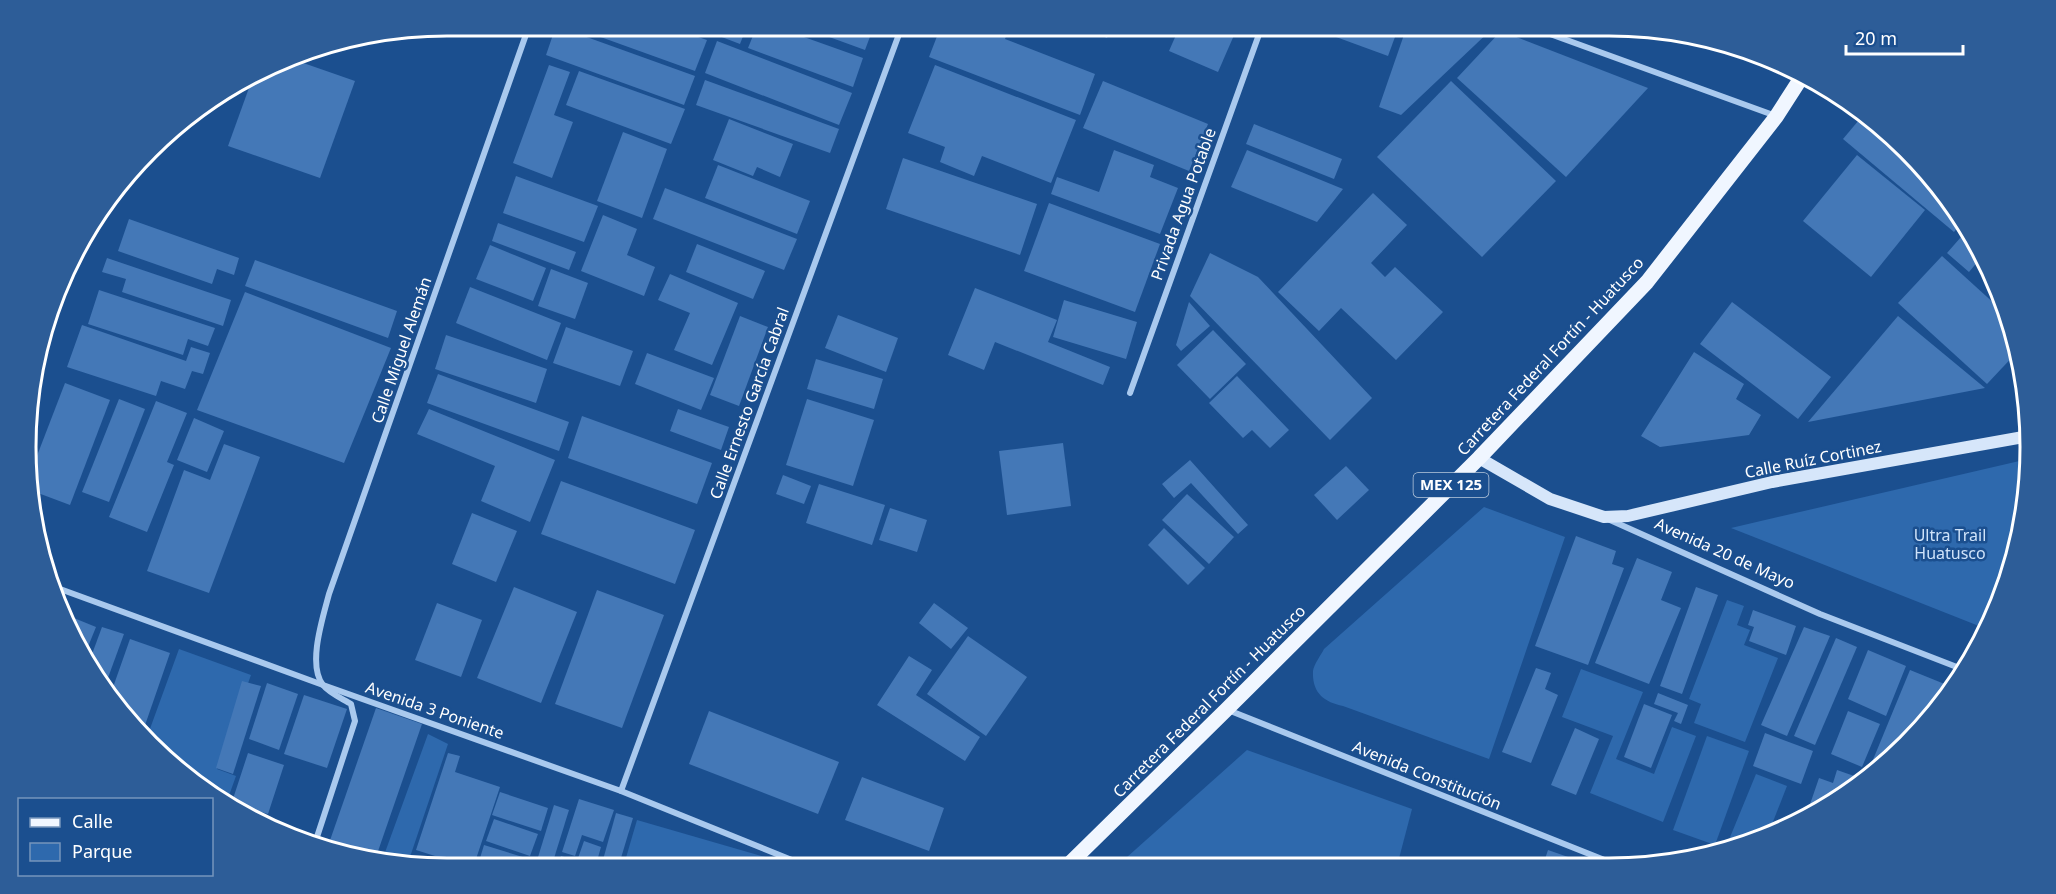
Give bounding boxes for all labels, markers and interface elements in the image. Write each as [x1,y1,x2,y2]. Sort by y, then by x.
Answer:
scale bar [1846,18,1963,56]
text: 20 m [1855,26,1897,50]
street label: Privada Agua Potable [1145,125,1221,283]
street label: Carretera Federal Fortín - Huatusco [1452,252,1648,460]
street label: Calle Miguel Alemán [366,274,436,426]
street label: Calle Ernesto García Cabral [704,304,794,502]
street label: Calle Ruíz Cortinez [1743,435,1883,483]
road number: MEX 125 [1414,473,1488,497]
street label: Avenida 20 de Mayo [1651,512,1799,594]
park label: Ultra Trail Huatusco [1914,524,1986,564]
street label: Carretera Federal Fortín - Huatusco [1108,600,1310,802]
street label: Avenida 3 Poniente [363,676,507,744]
street label: Avenida Constitución [1349,735,1505,815]
legend [18,798,213,876]
text: Calle [72,809,113,833]
text: Parque [72,839,132,863]

